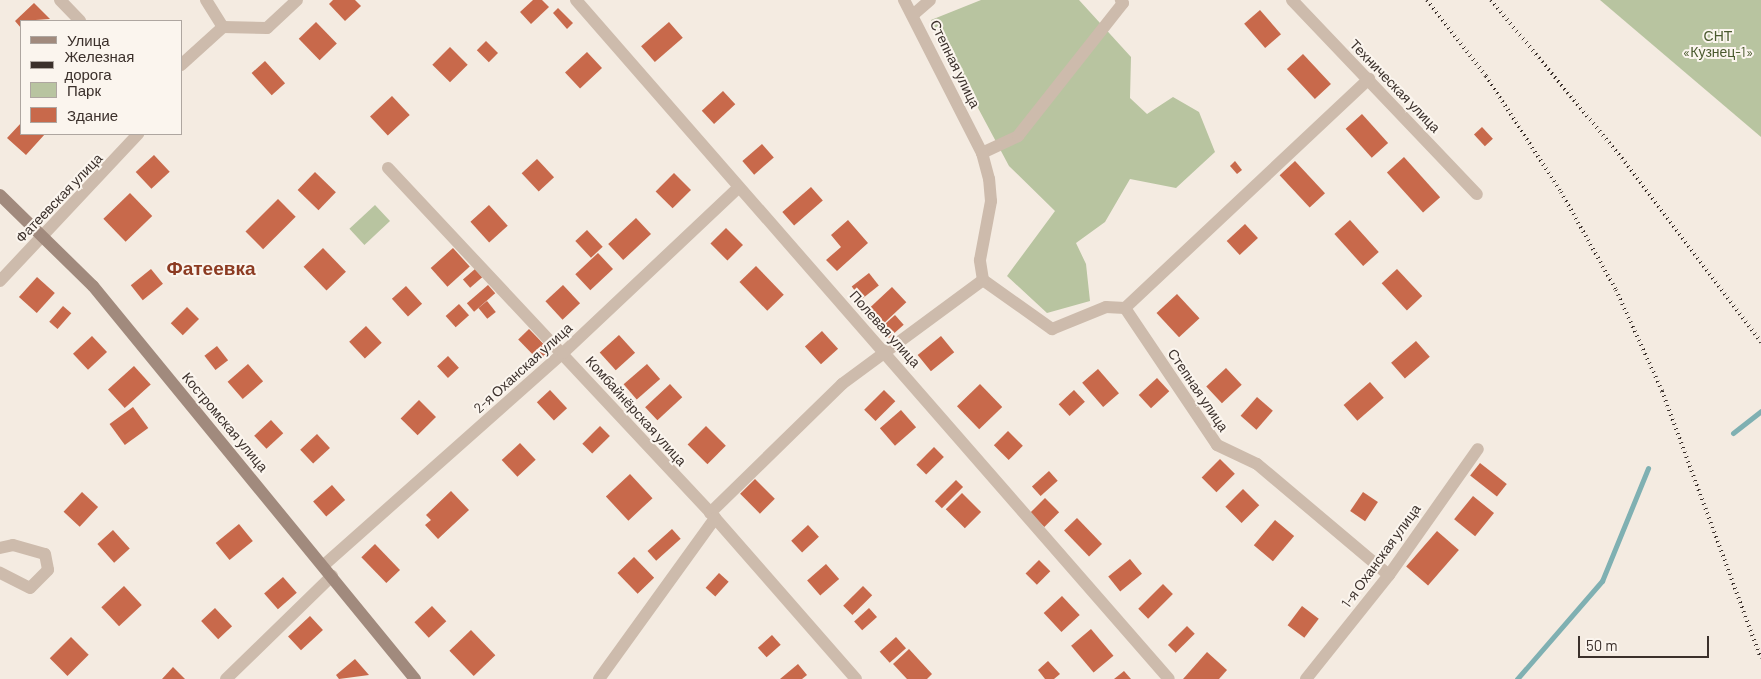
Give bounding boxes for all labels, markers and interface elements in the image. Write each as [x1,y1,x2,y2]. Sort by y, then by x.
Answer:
street label: Степная улица [926,17,984,111]
legend [20,20,182,135]
park label: СНТ «Кузнец-1» [1683,28,1753,60]
text: Улица [67,31,110,49]
street label: Техническая улица [1346,36,1444,136]
text: Железная дорога [64,47,134,83]
text: Парк [67,81,101,99]
text: Здание [67,106,118,124]
street label: Фатеевская улица [12,150,106,246]
district label: Фатеевка [167,257,255,279]
street label: Полевая улица [846,287,924,371]
street label: 2-я Оханская улица [470,319,576,417]
street label: Степная улица [1164,345,1232,435]
street label: Комбайнёрская улица [582,353,690,469]
street label: Костромская улица [179,369,271,475]
street label: 1-я Оханская улица [1338,501,1424,611]
scale bar [1581,626,1712,658]
text: 50 m [1586,636,1618,654]

